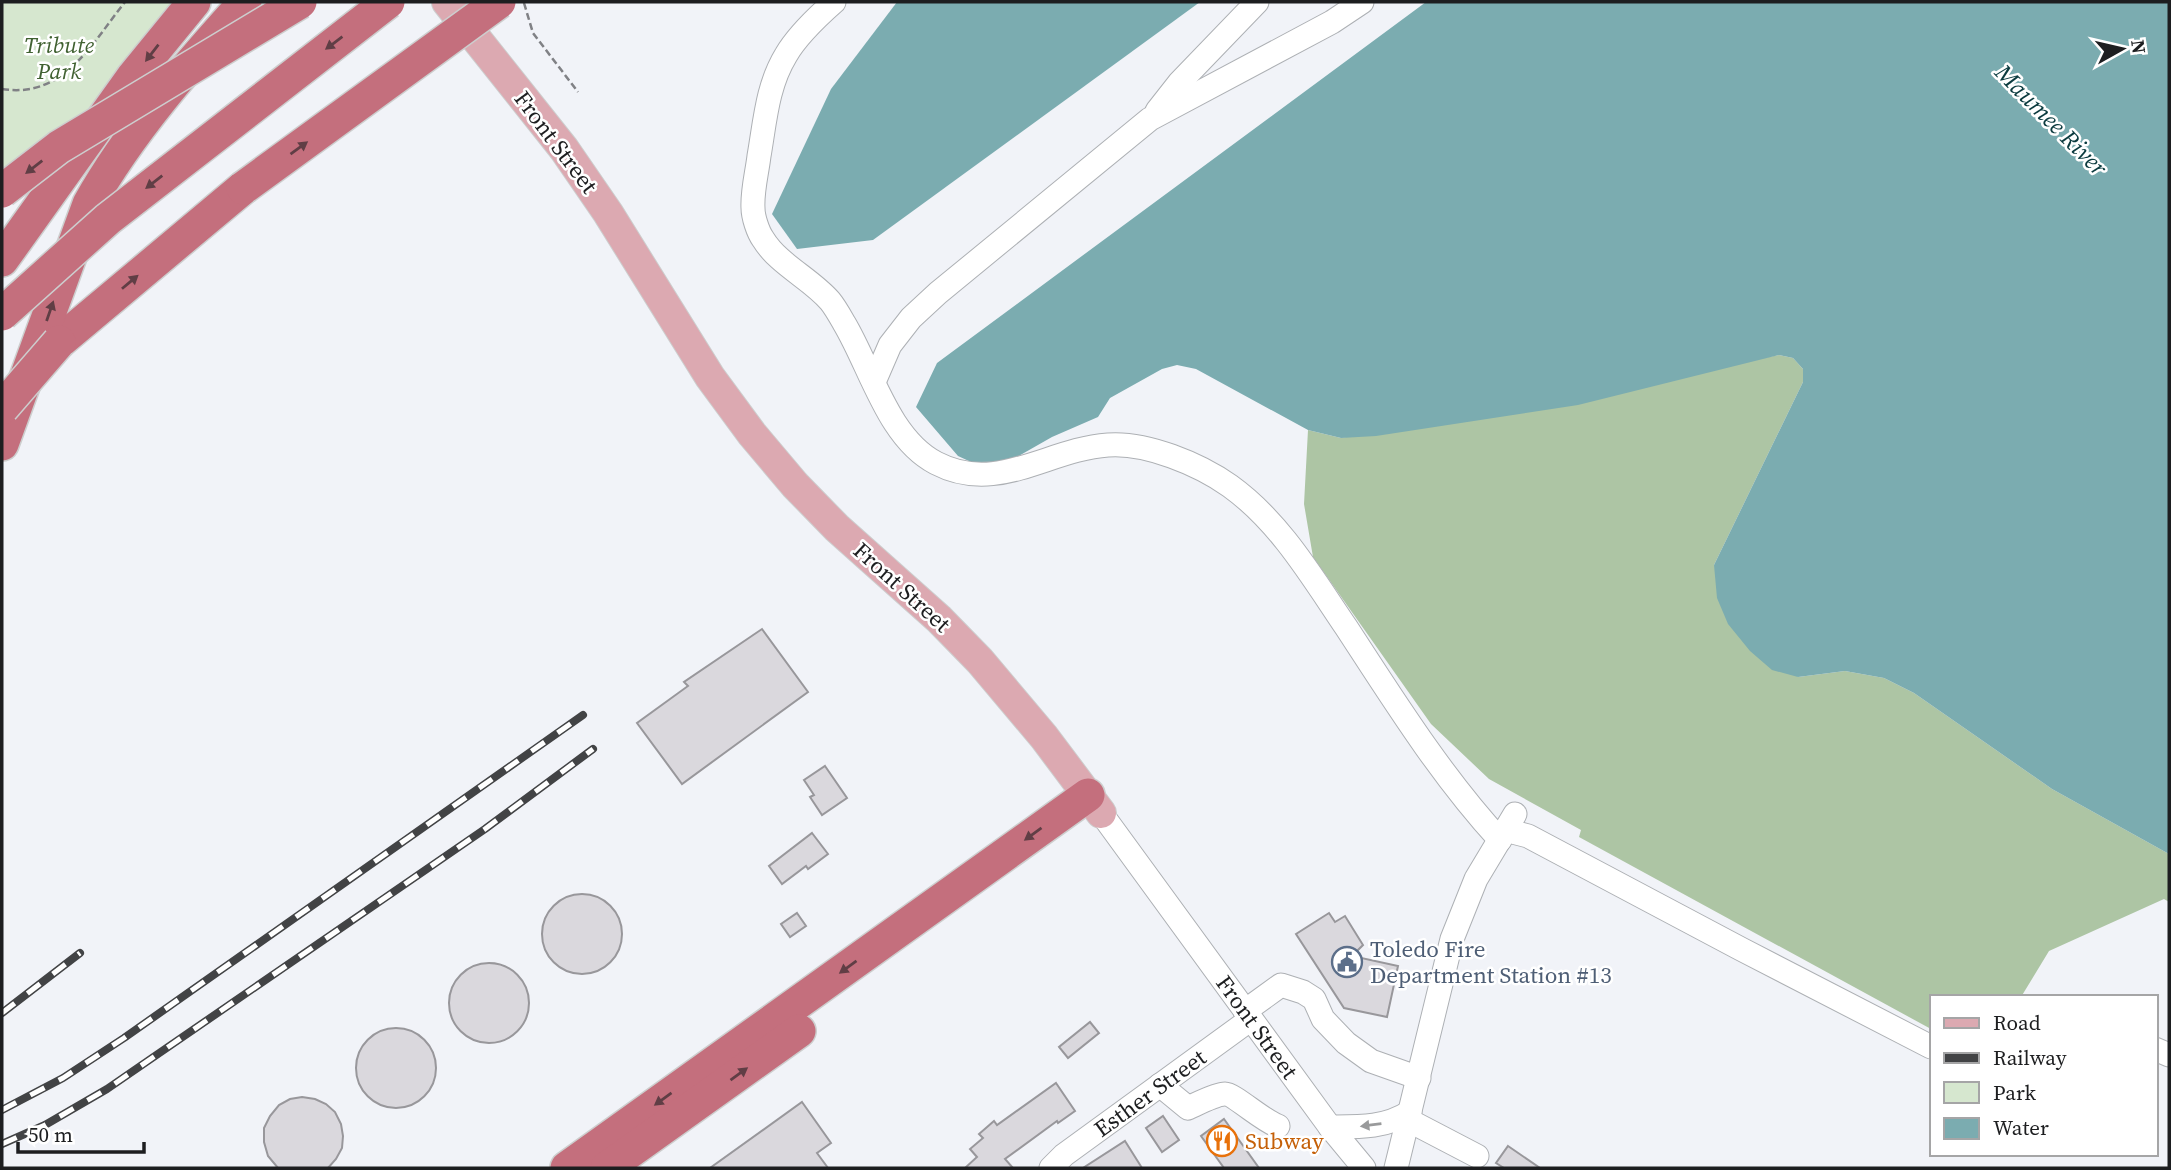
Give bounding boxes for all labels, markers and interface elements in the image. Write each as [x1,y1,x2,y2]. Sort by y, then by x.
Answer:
north arrow [2087,14,2157,84]
park label: Tribute Park [24,29,95,87]
one-way arrow [325,36,343,50]
text: N [2125,38,2153,55]
one-way arrow [145,44,159,62]
water label: Maumee River [1987,56,2116,184]
street label: Front Street [507,84,606,200]
one-way arrow [289,140,307,155]
one-way arrow [25,159,43,174]
one-way arrow [145,174,162,189]
one-way arrow [121,275,139,290]
one-way arrow [45,300,56,321]
street label: Front Street [846,535,958,640]
one-way arrow [1024,827,1042,842]
place label: Toledo Fire Department Station #13 [1370,933,1612,991]
public building icon: Toledo Fire Department Station #13 [1330,945,1364,979]
one-way arrow [839,960,857,974]
street label: Front Street [1208,969,1306,1086]
legend [1930,995,2157,1156]
text: Road [1993,1008,2041,1037]
street label: Esther Street [1087,1041,1213,1145]
text: Railway [1993,1043,2067,1072]
one-way arrow [730,1067,748,1081]
text: Park [1993,1078,2037,1107]
one-way arrow [654,1092,672,1106]
scale bar [18,1110,144,1154]
text: Water [1993,1113,2049,1142]
text: 50 m [28,1120,73,1149]
one-way arrow [1360,1120,1382,1131]
restaurant icon: Subway [1205,1124,1239,1158]
place label: Subway [1245,1125,1324,1157]

